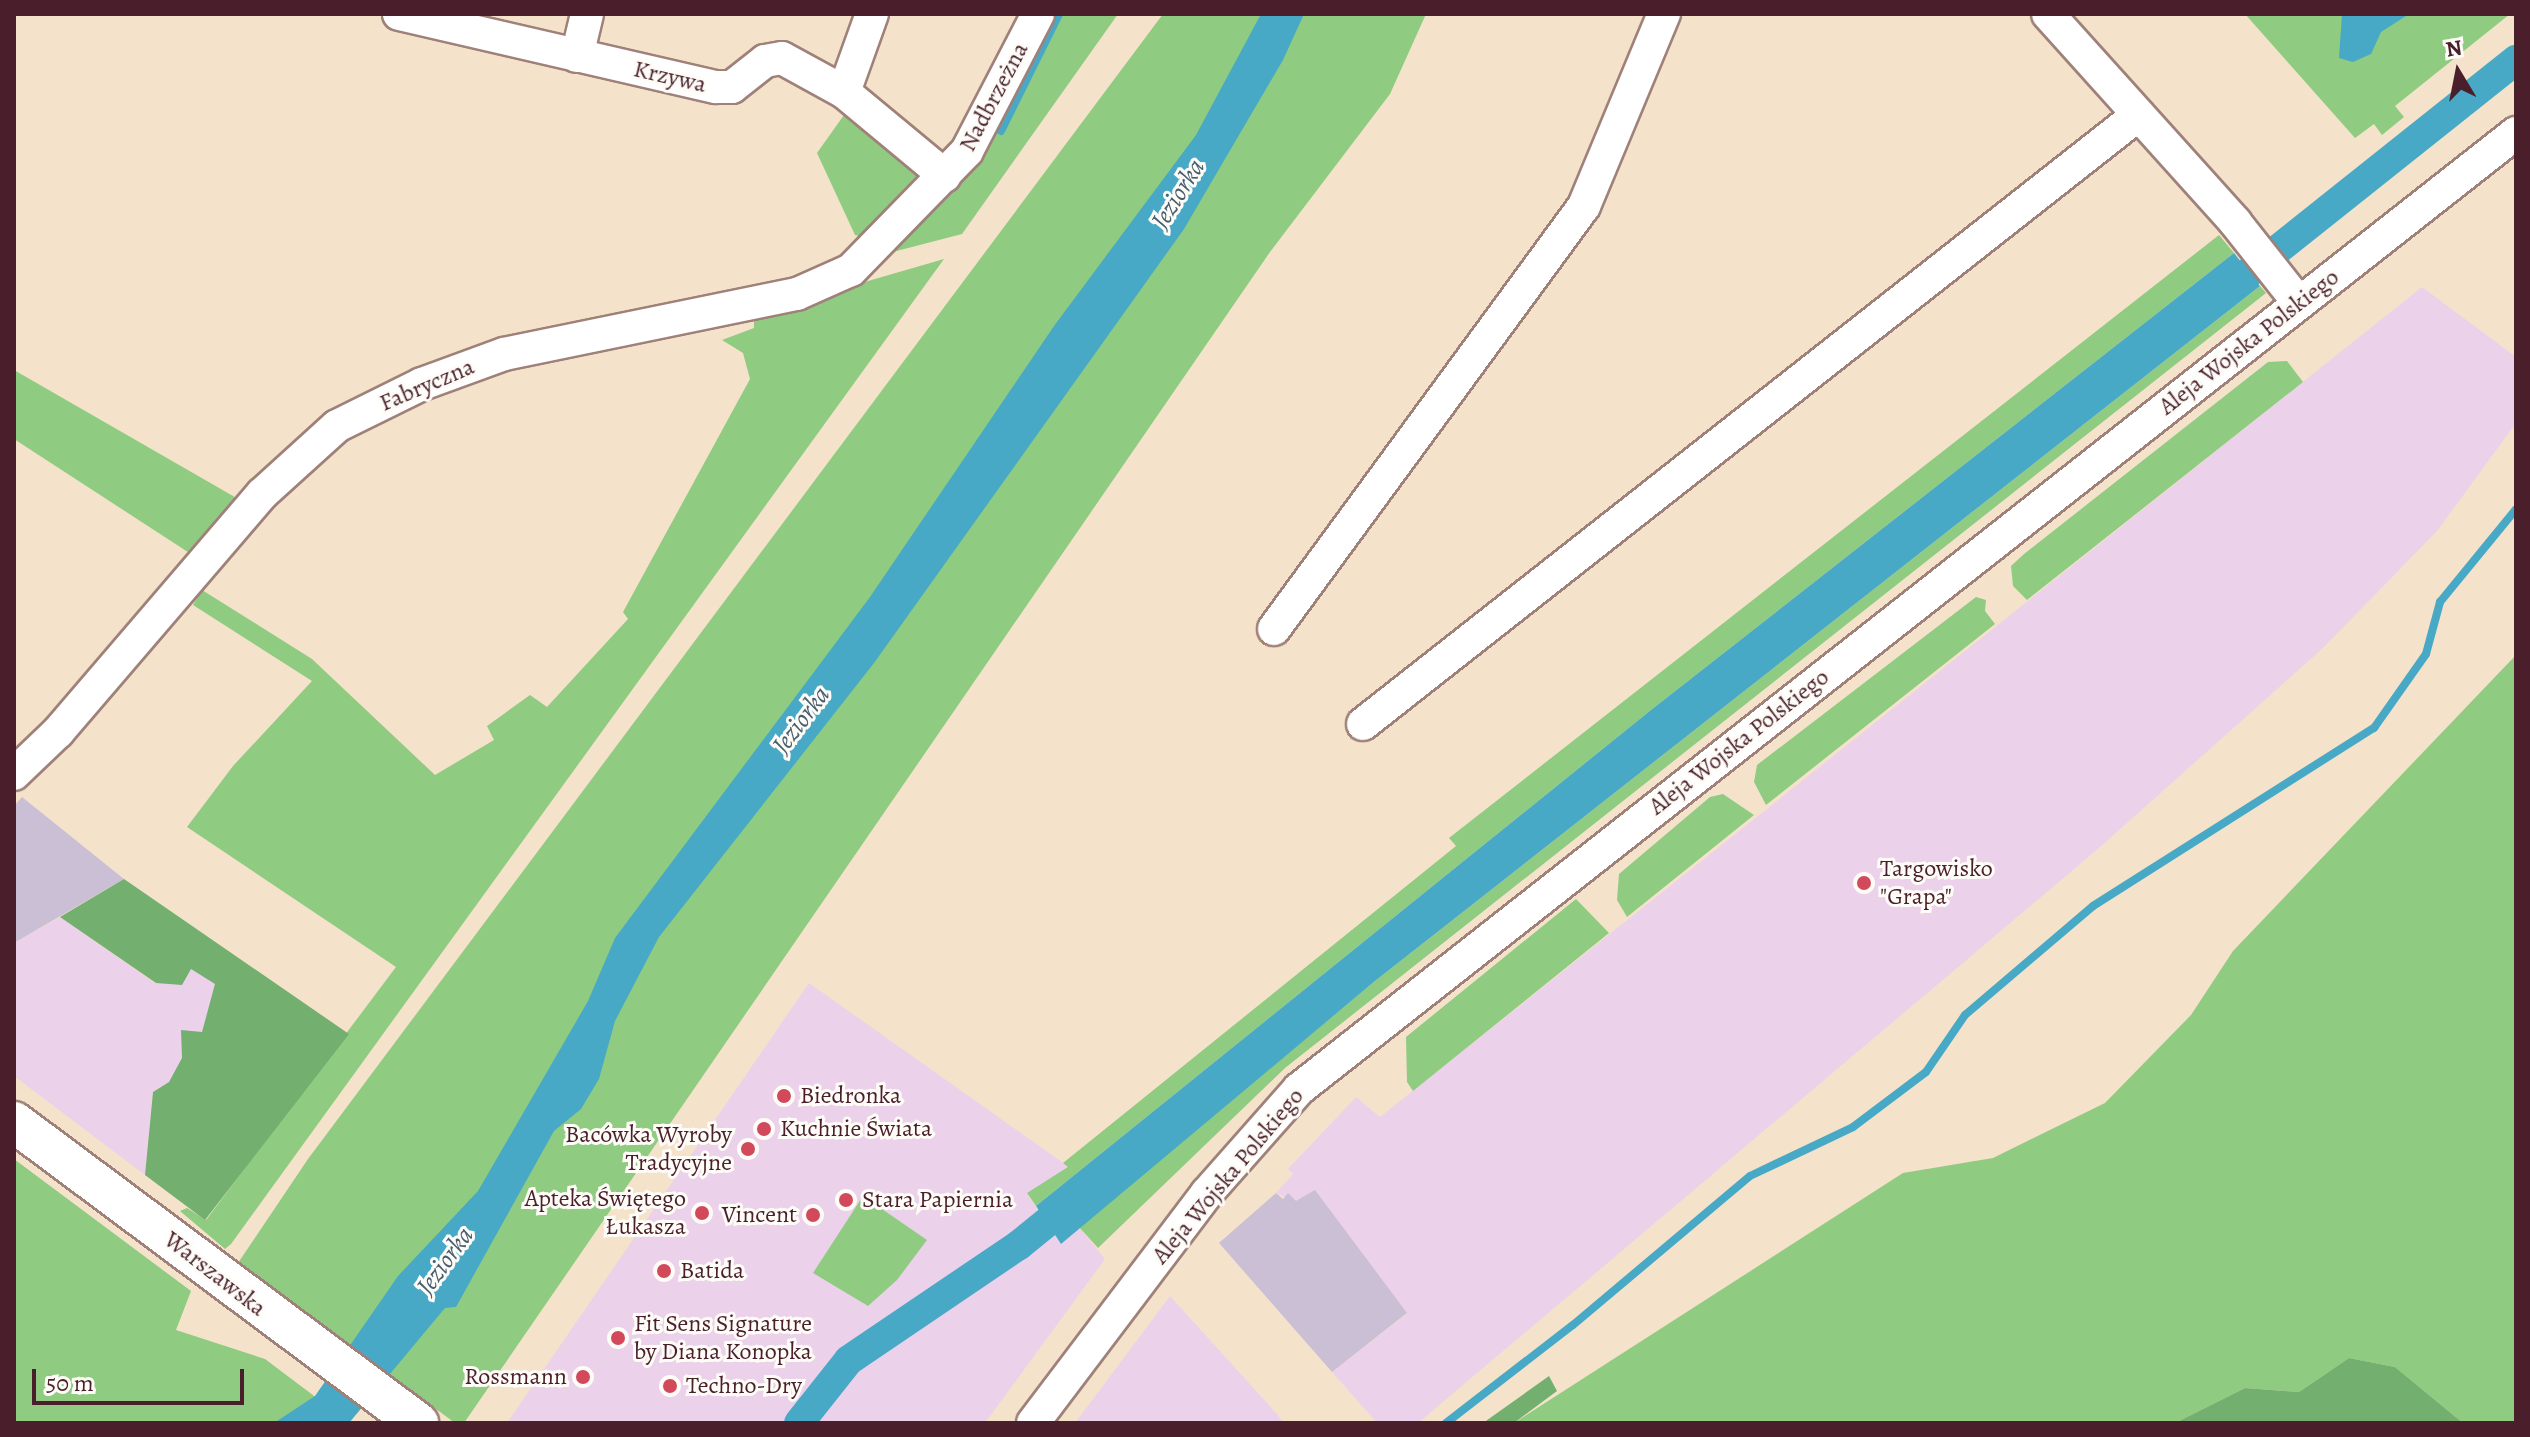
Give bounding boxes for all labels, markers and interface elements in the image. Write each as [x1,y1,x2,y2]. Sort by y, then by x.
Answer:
north arrow [2418,32,2498,112]
text: N [2443,32,2464,65]
street label: Nadbrzeżna [953,38,1035,156]
street label: Krzywa [631,55,709,99]
water label: Jeziorka [1145,153,1211,235]
street label: Aleja Wojska Polskiego [2153,263,2345,421]
street label: Fabryczna [375,352,479,418]
street label: Aleja Wojska Polskiego [1643,663,1835,821]
water label: Jeziorka [766,680,836,760]
place label: Targowisko "Grapa" [1880,855,1993,911]
marker: Targowisko "Grapa" [1855,874,1873,892]
place label: Biedronka [800,1082,901,1110]
street label: Aleja Wojska Polskiego [1146,1082,1310,1270]
marker: Biedronka [775,1087,793,1105]
place label: Kuchnie Świata [780,1115,932,1143]
marker: Kuchnie Świata [755,1120,773,1138]
place label: Bacówka Wyroby Tradycyjne [565,1121,732,1177]
marker: Bacówka Wyroby Tradycyjne [739,1140,757,1158]
place label: Apteka Świętego Łukasza [525,1185,686,1241]
place label: Stara Papiernia [862,1186,1013,1214]
marker: Stara Papiernia [837,1191,855,1209]
place label: Vincent [722,1201,797,1229]
marker: Apteka Świętego Łukasza [693,1204,711,1222]
marker: Vincent [804,1206,822,1224]
water label: Jeziorka [410,1221,480,1301]
street label: Warszawska [158,1225,272,1323]
place label: Batida [680,1257,744,1285]
marker: Batida [655,1262,673,1280]
place label: Fit Sens Signature by Diana Konopka [634,1310,812,1366]
marker: Fit Sens Signature by Diana Konopka [609,1329,627,1347]
scale bar [36,1353,248,1403]
place label: Rossmann [464,1363,567,1391]
text: 50 m [46,1367,94,1399]
marker: Rossmann [574,1368,592,1386]
place label: Techno-Dry [686,1372,802,1400]
marker: Techno-Dry [661,1377,679,1395]

